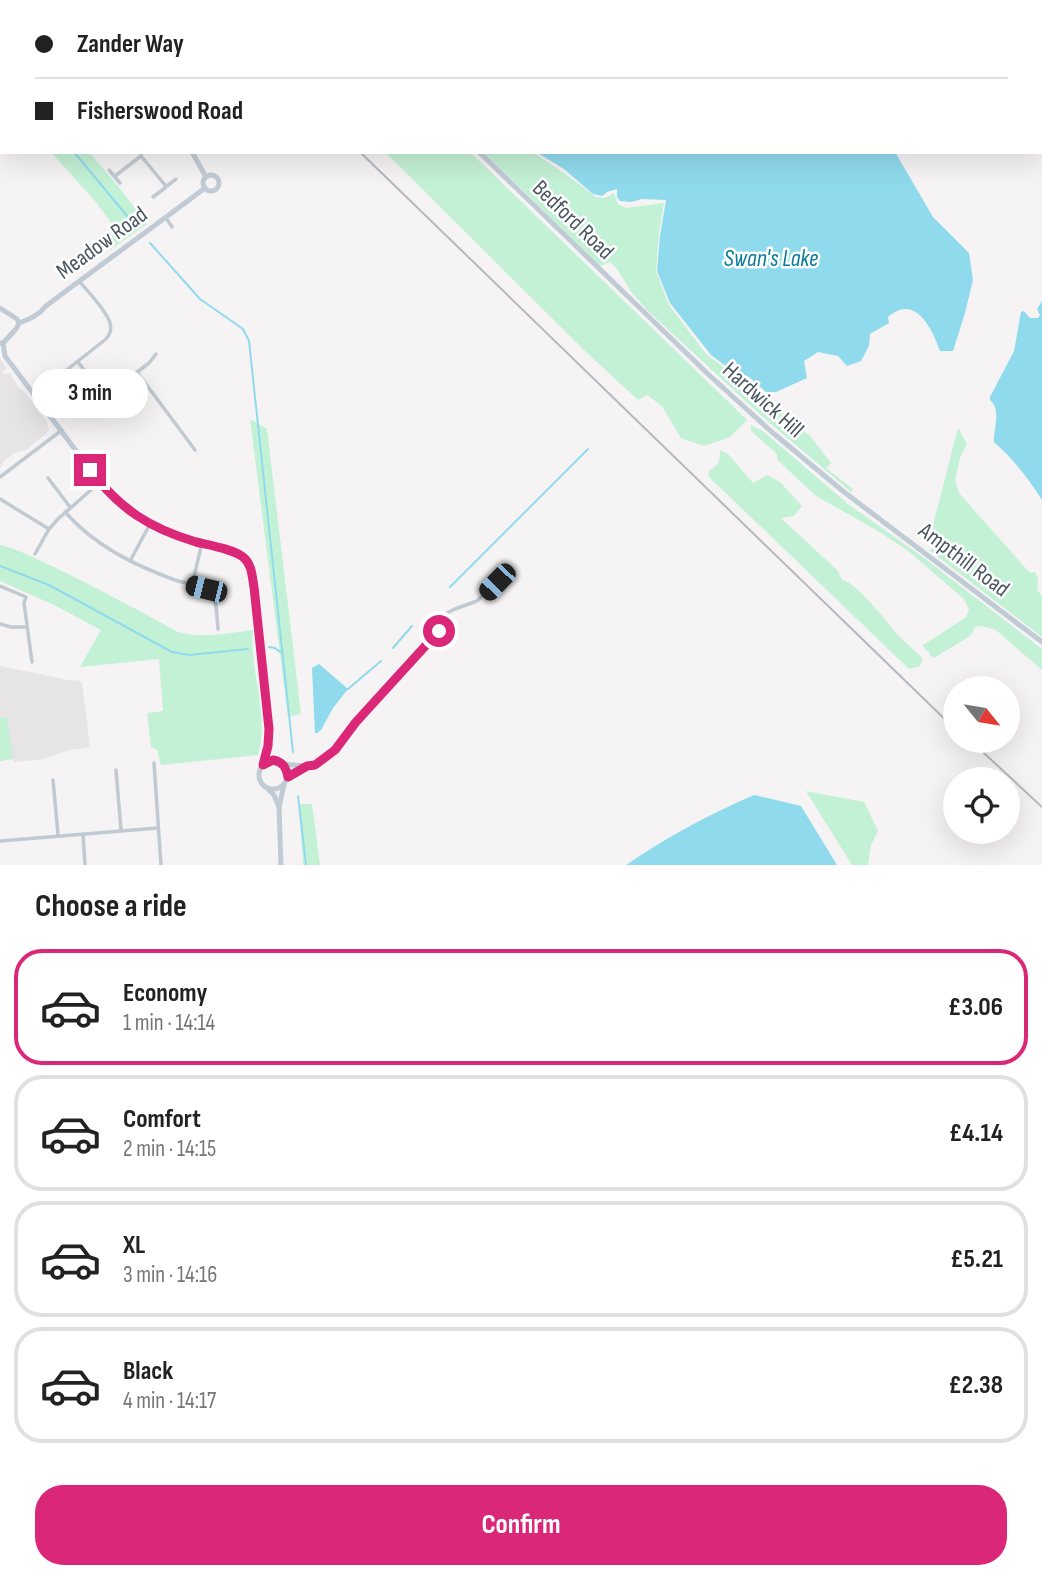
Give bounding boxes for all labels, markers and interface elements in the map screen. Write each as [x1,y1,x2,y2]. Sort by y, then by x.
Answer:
text: Zander Way [77,29,184,60]
text: Fisherswood Road [77,96,243,127]
street label: Bedford Road [526,174,620,266]
street label: Meadow Road [51,201,153,285]
water label: Swan's Lake [724,244,818,273]
street label: Hardwick Hill [717,356,809,444]
callout: 3 min [32,368,148,418]
text: 3 min [68,379,112,407]
route end [74,454,106,486]
street label: Ampthill Road [912,516,1015,603]
car [475,560,520,604]
car [184,574,229,604]
route start [423,615,455,647]
north arrow [943,676,1020,752]
map controls [943,676,1020,844]
button: locate [943,767,1020,844]
text: Choose a ride [35,887,187,926]
icon: car [39,976,102,1039]
text: Economy [123,978,207,1009]
text: £3.06 [948,992,1003,1023]
text: 1 min · 14:14 [123,1009,215,1037]
icon: car [39,1102,102,1165]
text: Comfort [123,1104,201,1135]
text: £4.14 [949,1118,1003,1149]
text: 2 min · 14:15 [123,1135,216,1163]
icon: car [39,1228,102,1291]
text: XL [123,1230,145,1261]
text: £5.21 [950,1244,1003,1275]
text: 3 min · 14:16 [123,1261,217,1289]
icon: car [39,1354,102,1417]
text: Black [123,1356,173,1387]
text: £2.38 [948,1370,1003,1401]
text: 4 min · 14:17 [123,1387,216,1415]
button: Confirm [35,1485,1007,1565]

